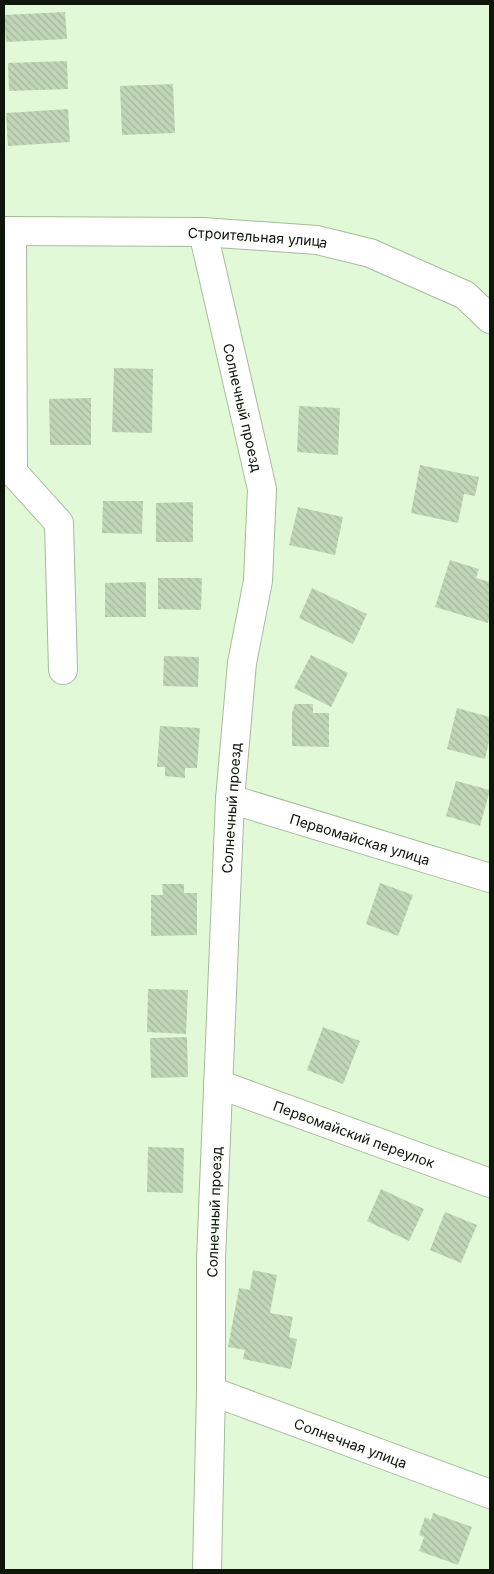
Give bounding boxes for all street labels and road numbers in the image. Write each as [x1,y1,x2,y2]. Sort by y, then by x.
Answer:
street label: Строительная улица [188,223,330,251]
street label: Солнечный проезд [220,342,266,474]
street label: Солнечный проезд [218,742,244,874]
street label: Первомайская улица [288,809,432,868]
street label: Первомайский переулок [271,1096,438,1171]
street label: Солнечный проезд [203,1146,225,1278]
street label: Солнечная улица [292,1414,410,1471]

